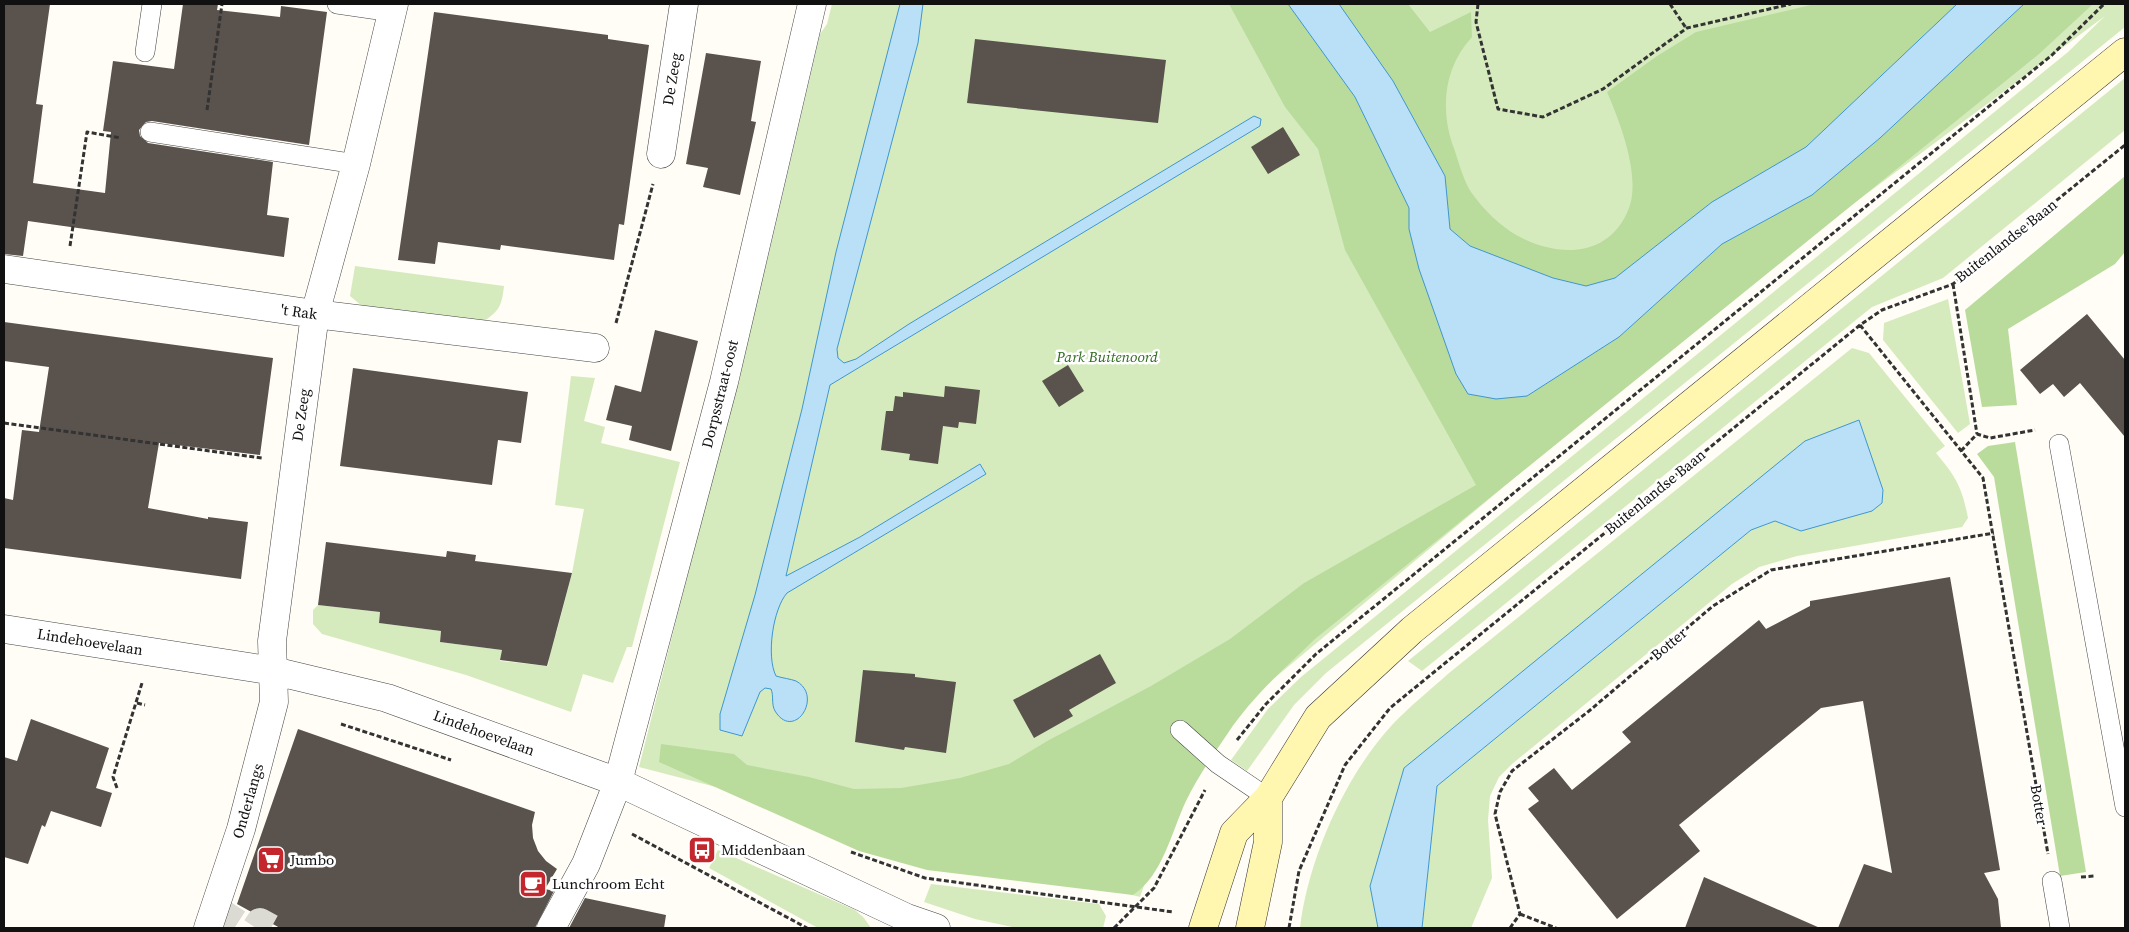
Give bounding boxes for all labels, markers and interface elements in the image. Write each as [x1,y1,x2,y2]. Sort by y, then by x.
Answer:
street label: De Zeeg [657,51,686,107]
street label: Buitenlandse Baan [1950,194,2061,287]
street label: 't Rak [279,299,319,325]
street label: Dorpsstraat-oost [696,337,743,450]
park label: Park Buitenoord [1055,346,1158,367]
street label: De Zeeg [286,387,315,443]
street label: Buitenlandse Baan [1600,444,1710,539]
street label: Botter [1646,622,1692,665]
street label: Lindehoevelaan [36,623,144,660]
street label: Lindehoevelaan [430,704,538,761]
street label: Onderlangs [227,761,268,841]
street label: Botter [2026,783,2054,828]
bus stop icon: Middenbaan [687,835,717,865]
place label: Middenbaan [721,839,806,860]
supermarket icon: Jumbo [256,845,286,875]
place label: Jumbo [289,849,334,870]
cafe icon: Lunchroom Echt [518,869,548,899]
place label: Lunchroom Echt [552,873,664,894]

